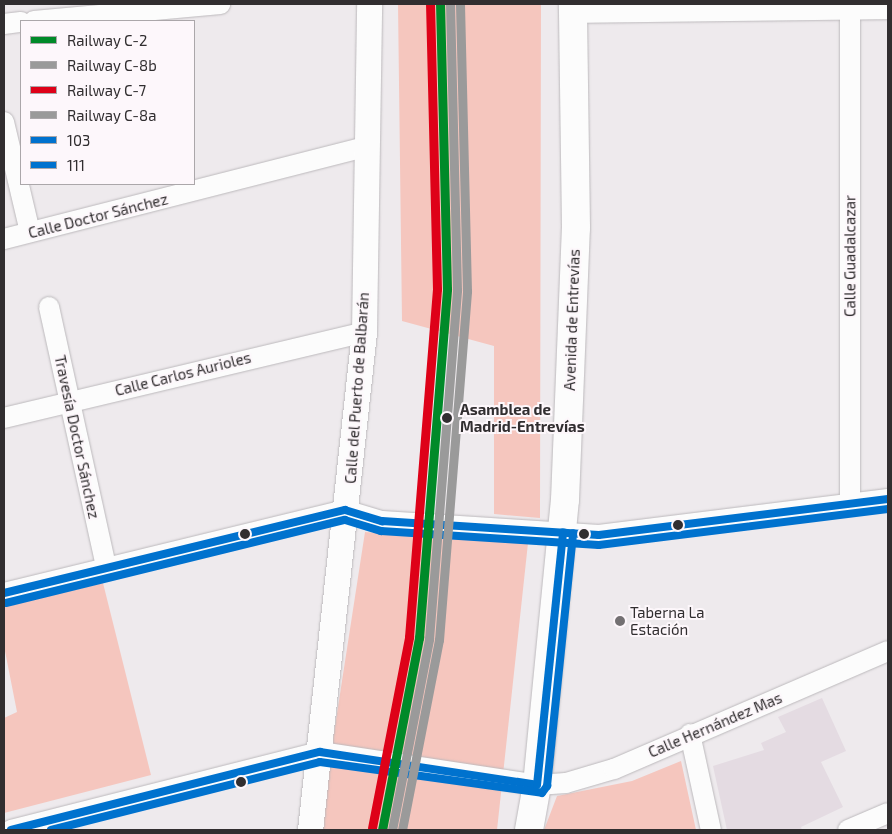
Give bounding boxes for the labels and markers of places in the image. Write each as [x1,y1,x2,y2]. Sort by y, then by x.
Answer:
place label: Asamblea de Madrid-Entrevías [460,400,585,435]
marker: Asamblea de Madrid-Entrevías [438,409,456,427]
unlabelled marker [673,520,683,530]
unlabelled marker [240,529,250,539]
unlabelled marker [579,529,589,539]
place label: Taberna La Estación [630,603,704,638]
marker: Taberna La Estación [614,615,626,627]
unlabelled marker [236,777,246,787]

